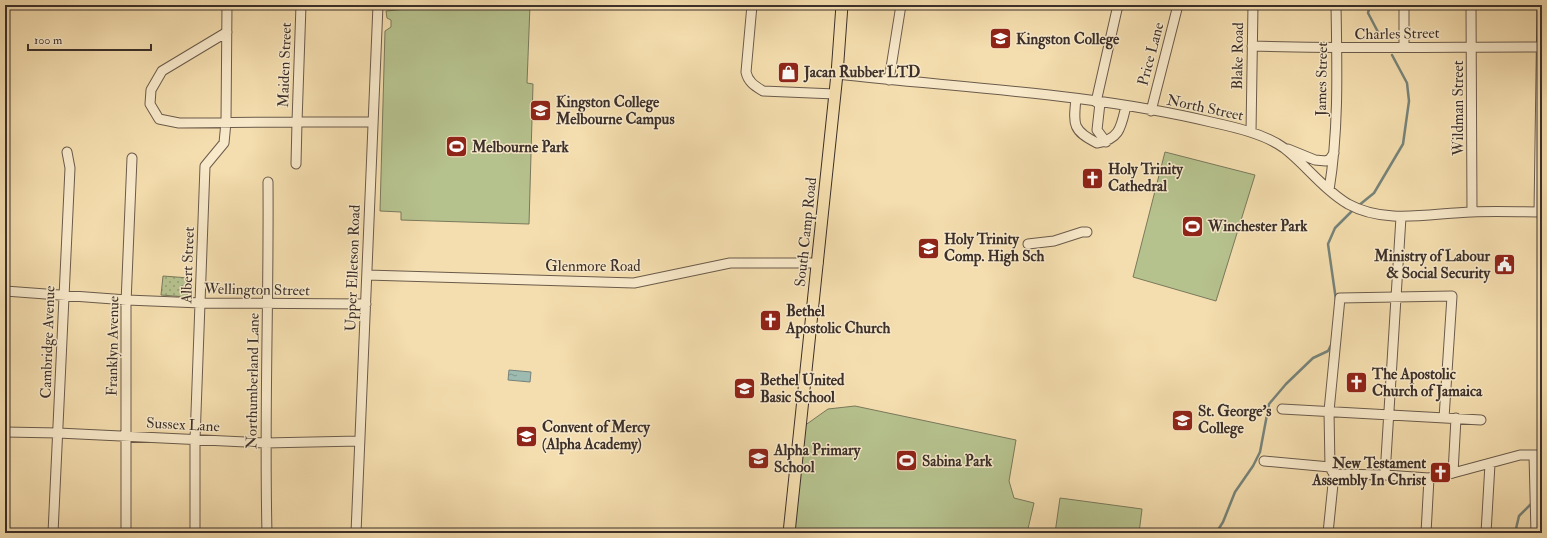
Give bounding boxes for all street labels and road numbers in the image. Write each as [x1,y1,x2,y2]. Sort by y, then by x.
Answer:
street label: Price Lane [1133,20,1169,88]
street label: Blake Road [1228,21,1248,90]
street label: Maiden Street [274,22,296,108]
street label: Charles Street [1354,24,1440,44]
street label: James Street [1312,42,1333,117]
street label: Wildman Street [1449,60,1468,157]
street label: North Street [1165,91,1245,125]
street label: South Camp Road [791,176,822,288]
street label: Upper Elletson Road [341,204,366,332]
street label: Albert Street [177,226,199,305]
street label: Glenmore Road [545,257,641,276]
street label: Wellington Street [203,280,310,300]
street label: Cambridge Avenue [37,285,59,399]
street label: Franklyn Avenue [103,296,123,396]
street label: Northumberland Lane [242,313,264,449]
street label: Sussex Lane [146,414,220,436]

